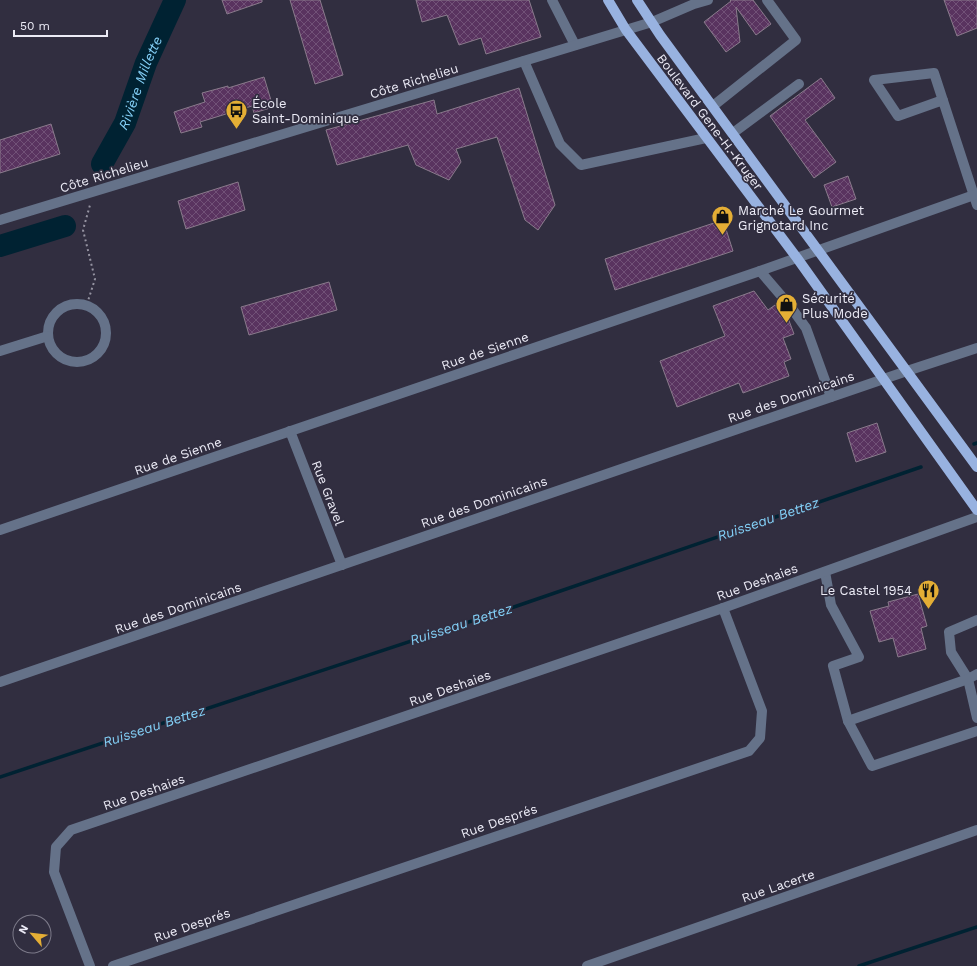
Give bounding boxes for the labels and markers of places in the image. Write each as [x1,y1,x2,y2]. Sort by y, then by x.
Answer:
place label: École Saint-Dominique [252,95,359,126]
bus stop icon: École Saint-Dominique [223,97,249,130]
place label: Marché Le Gourmet Grignotard Inc [738,203,864,233]
shop icon: Marché Le Gourmet Grignotard Inc [709,204,735,237]
place label: Sécurité Plus Mode [802,291,868,321]
shop icon: Sécurité Plus Mode [773,292,799,325]
restaurant icon: Le Castel 1954 [915,577,941,610]
place label: Le Castel 1954 [820,583,912,598]

